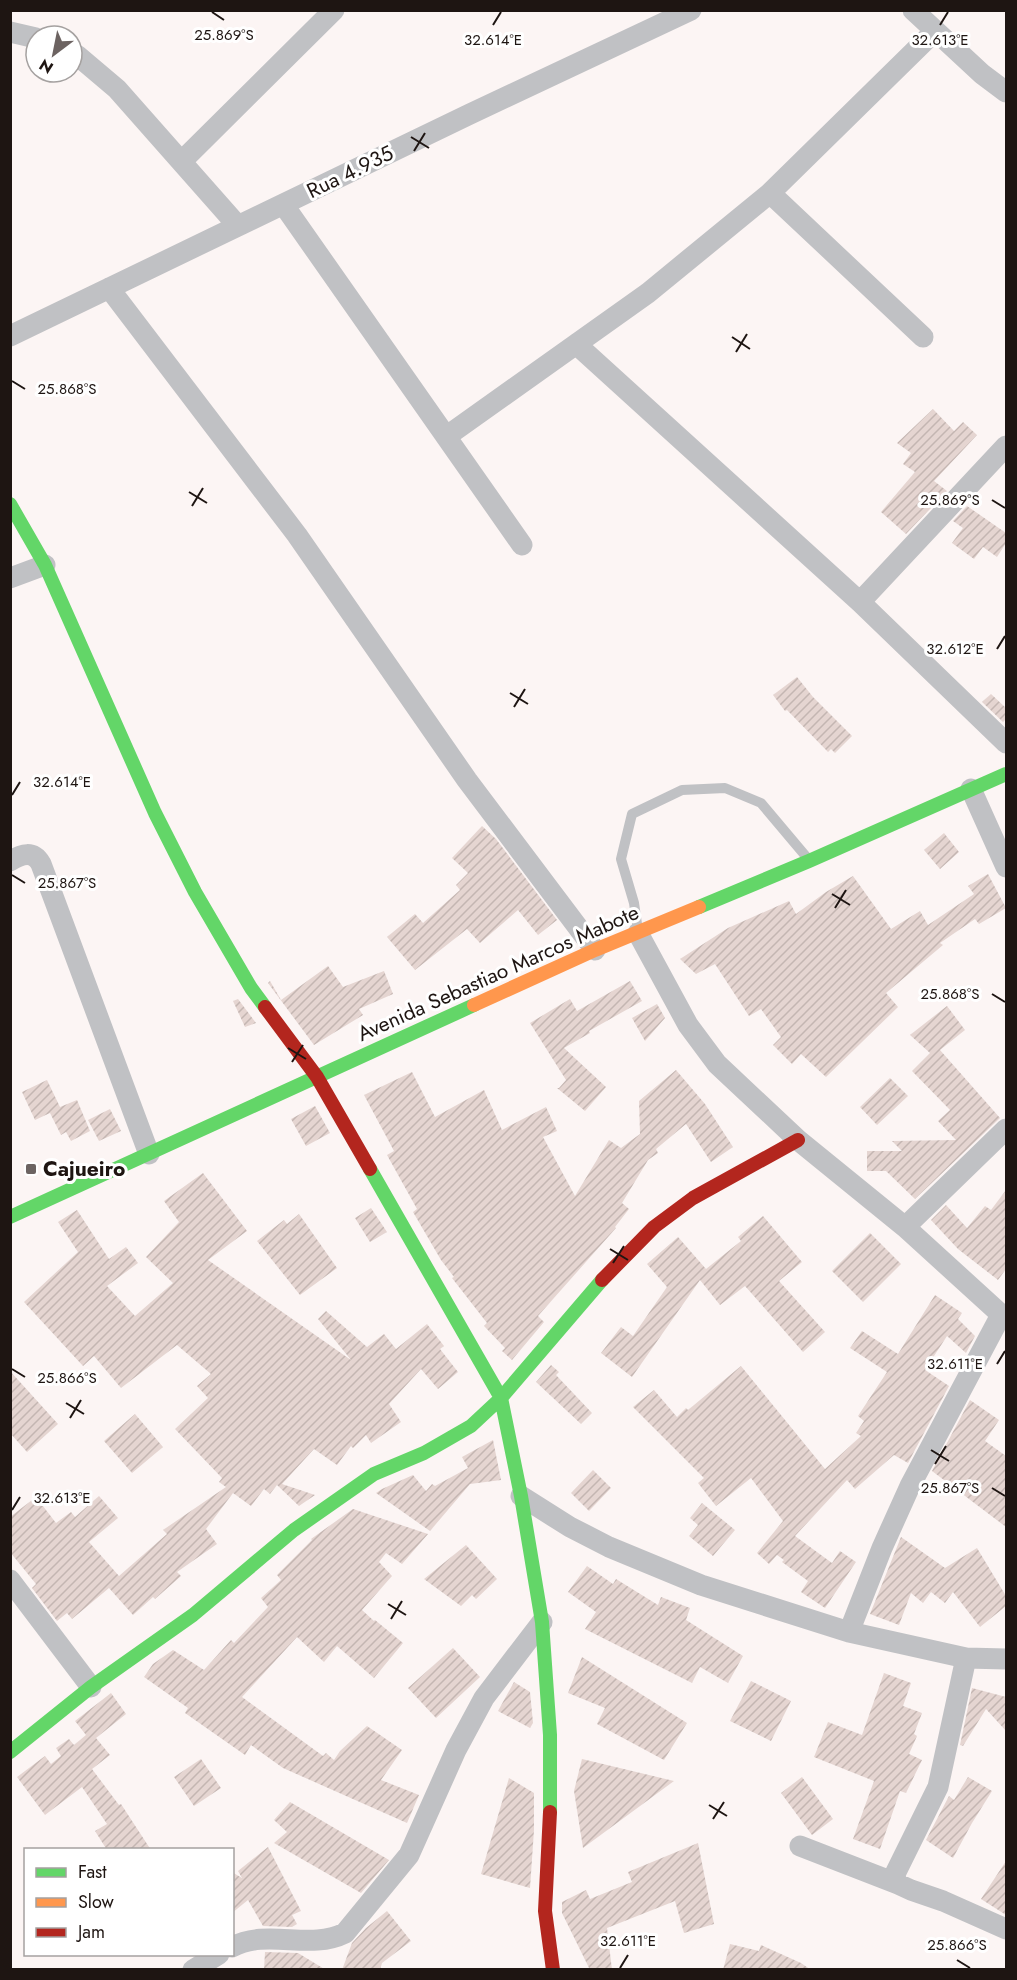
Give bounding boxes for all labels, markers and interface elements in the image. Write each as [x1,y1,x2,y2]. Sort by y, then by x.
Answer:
north arrow [24,24,84,84]
text: 25.869°S [194,24,254,46]
text: 32.614°E [464,29,522,51]
text: 32.613°E [911,29,969,51]
text: N [35,53,58,79]
street label: Rua 4.935 [302,138,398,206]
text: 25.868°S [38,378,96,400]
text: 25.869°S [920,489,980,511]
text: 32.612°E [926,638,984,660]
text: 32.614°E [33,771,91,793]
text: 25.867°S [38,872,96,894]
street label: Avenida Sebastiao Marcos Mabote [352,897,644,1049]
text: 25.868°S [921,983,979,1005]
place label: Cajueiro [43,1154,125,1184]
marker: Cajueiro [24,1162,38,1176]
text: 32.611°E [927,1353,983,1375]
text: 25.866°S [37,1367,97,1389]
text: 25.867°S [921,1477,979,1499]
text: 32.613°E [33,1487,91,1509]
legend [24,1848,234,1956]
text: Fast [78,1859,107,1885]
text: Slow [78,1889,115,1915]
text: Jam [76,1919,105,1945]
text: 32.611°E [600,1930,656,1952]
text: 25.866°S [927,1934,987,1956]

